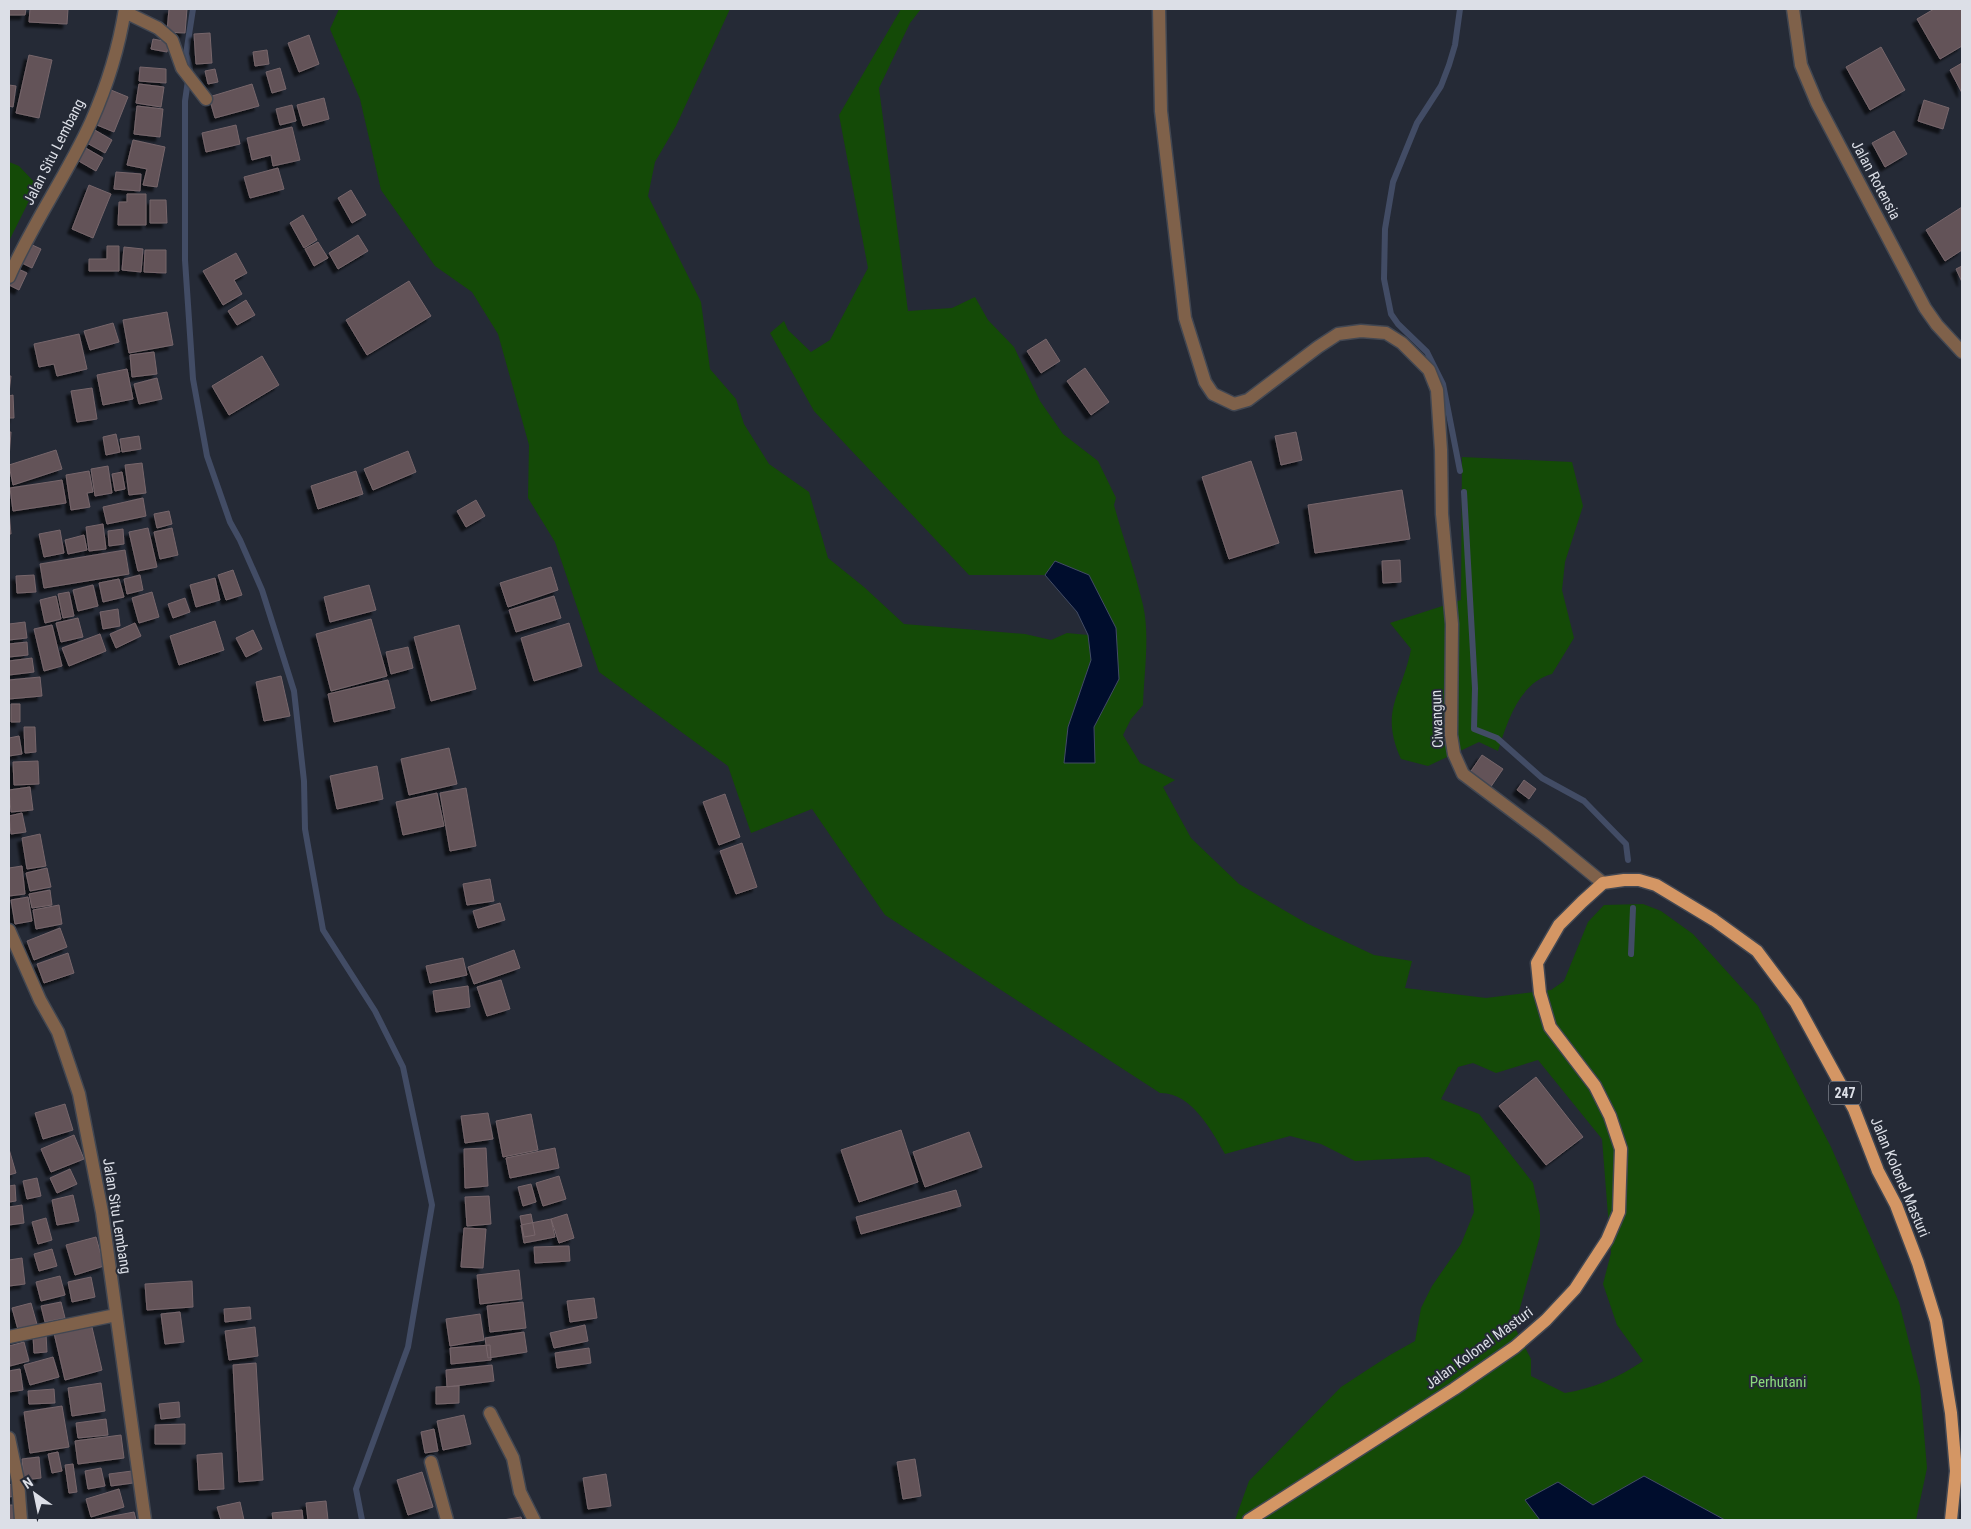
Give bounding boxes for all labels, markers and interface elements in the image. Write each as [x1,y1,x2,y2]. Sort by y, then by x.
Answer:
street label: Jalan Situ Lembang [19,96,89,208]
street label: Jalan Rotensia [1848,137,1904,223]
street label: Ciwangun [1427,690,1447,748]
road number: 247 [1829,1082,1861,1104]
street label: Jalan Kolonel Masturi [1867,1114,1933,1240]
street label: Jalan Situ Lembang [99,1157,135,1275]
street label: Jalan Kolonel Masturi [1422,1303,1536,1393]
park label: Perhutani [1750,1373,1806,1391]
north arrow [10,1469,60,1519]
text: N [20,1474,36,1492]

